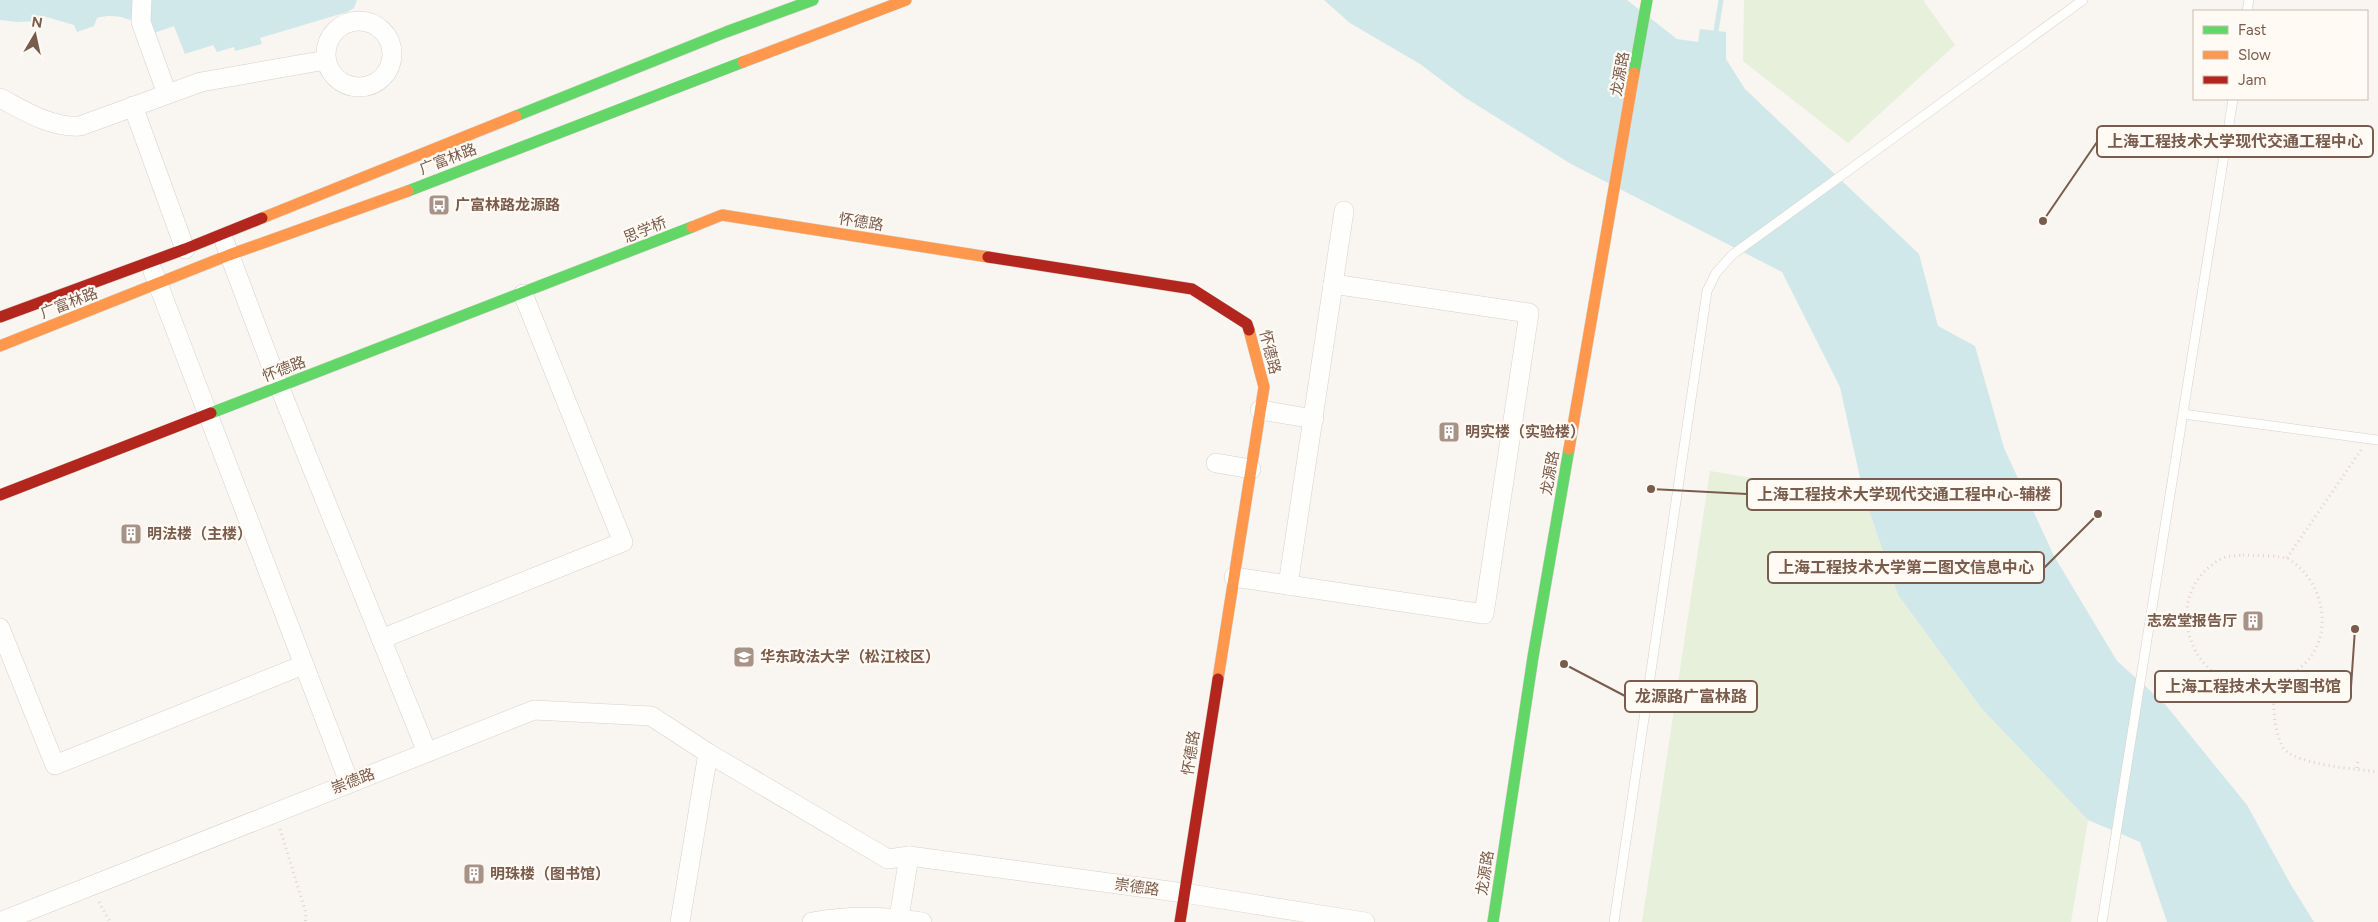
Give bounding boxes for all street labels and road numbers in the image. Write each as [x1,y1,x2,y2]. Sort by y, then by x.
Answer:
street label: 龙源路 [1607,50,1633,98]
street label: 广富林路 [417,140,479,178]
street label: 怀德路 [837,210,885,234]
street label: 思学桥 [621,213,669,247]
street label: 广富林路 [38,284,100,322]
street label: 怀德路 [1256,328,1284,376]
street label: 怀德路 [260,353,308,385]
street label: 龙源路 [1537,449,1563,497]
street label: 怀德路 [1179,729,1203,777]
street label: 崇德路 [329,765,377,797]
street label: 龙源路 [1473,849,1497,897]
street label: 崇德路 [1113,875,1161,899]

